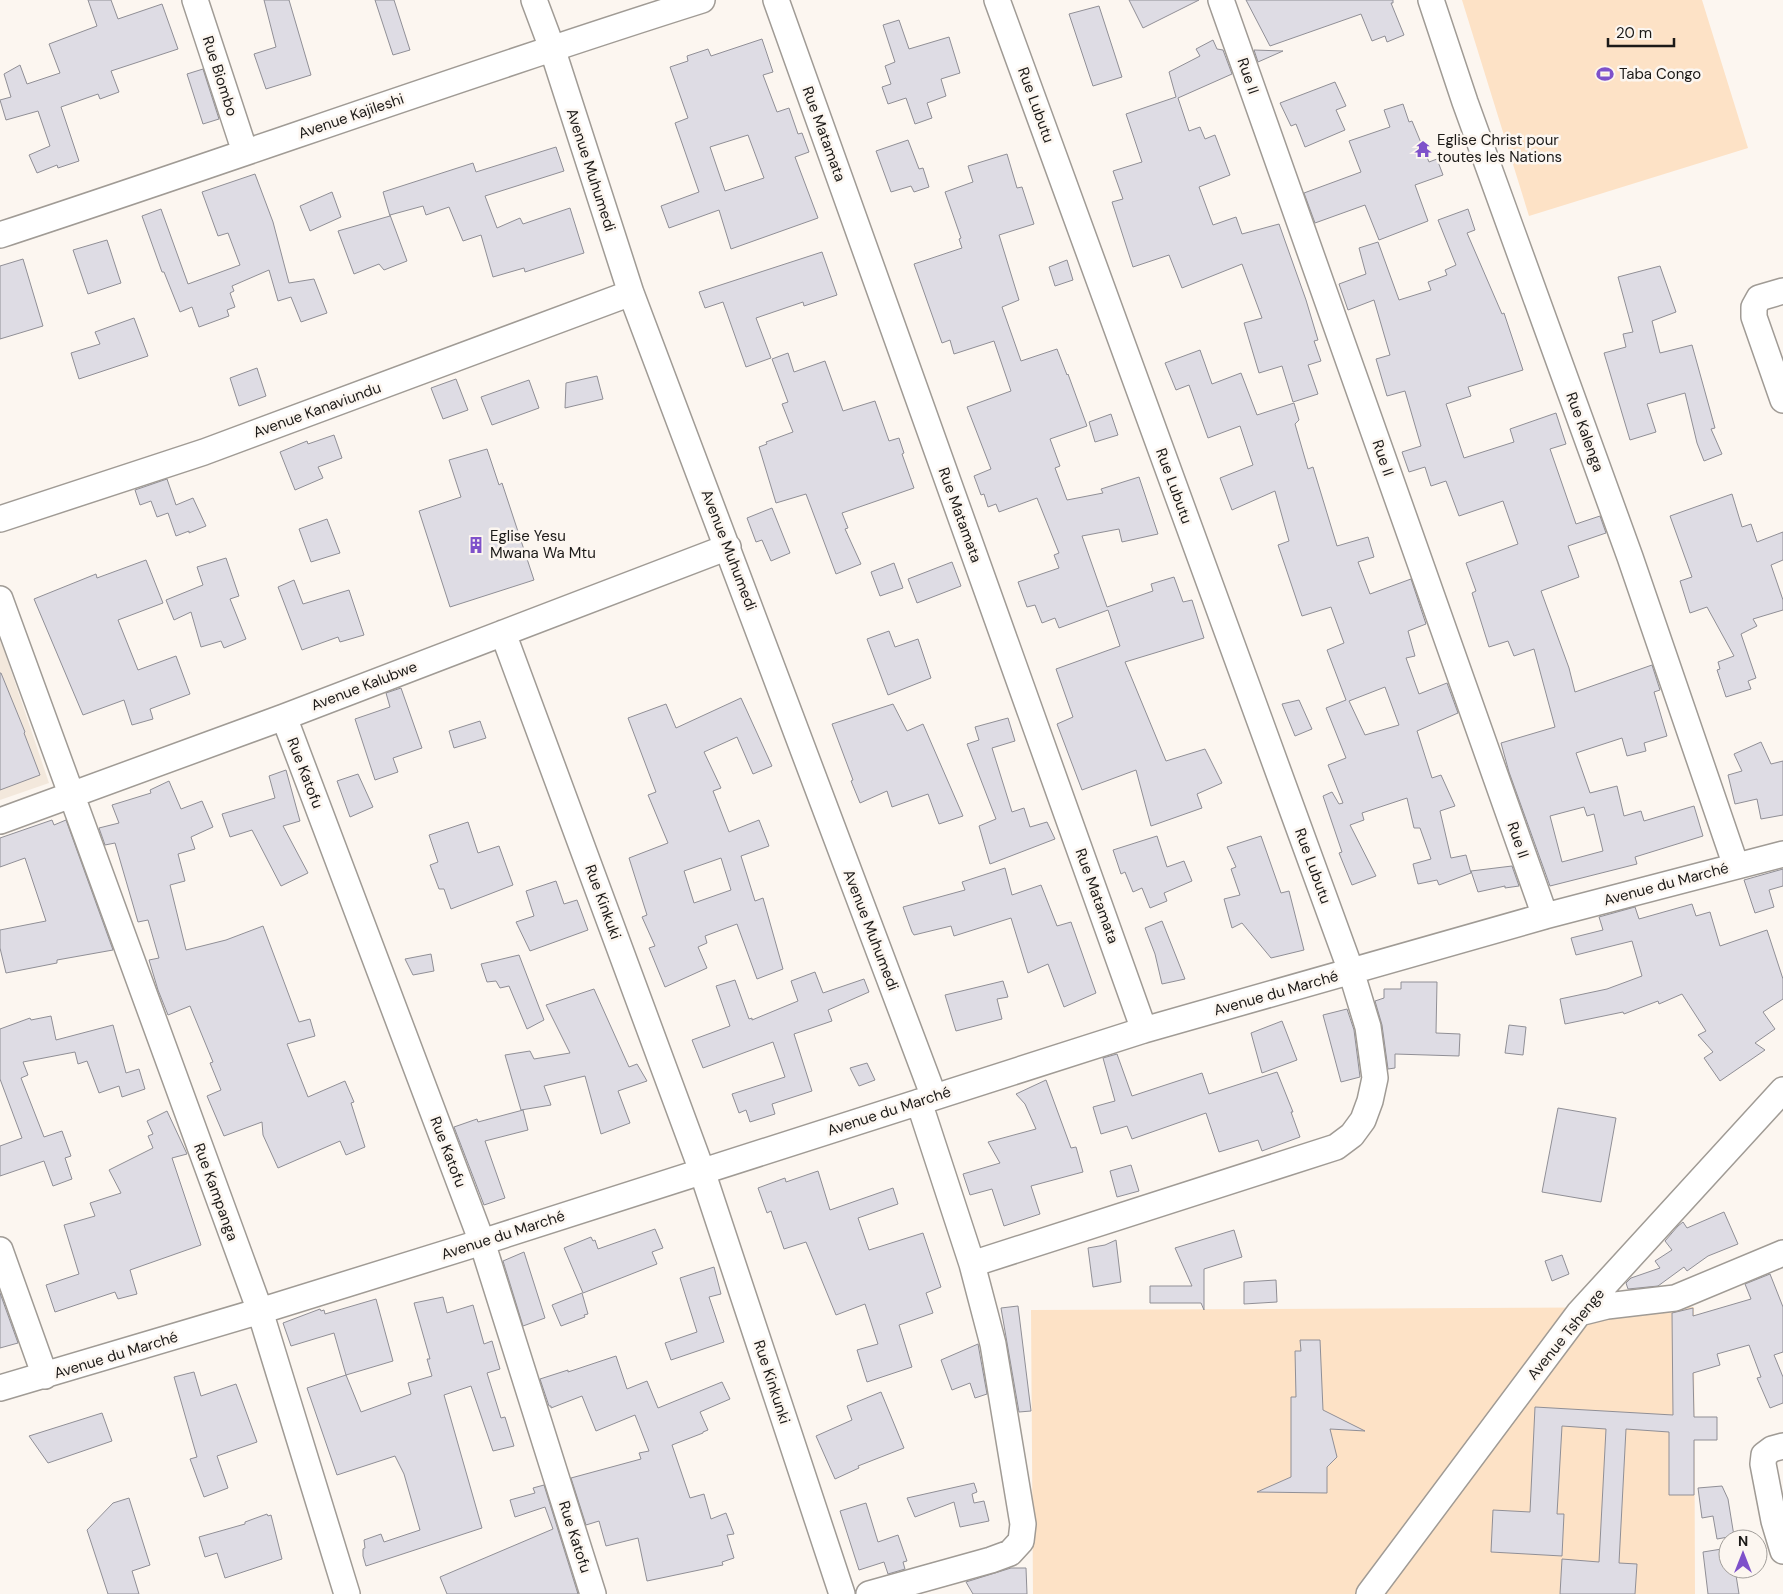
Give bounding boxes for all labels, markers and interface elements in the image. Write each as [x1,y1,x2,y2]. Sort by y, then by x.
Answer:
scale bar [1608,15,1674,47]
text: 20 m [1616,23,1652,43]
street label: Rue Biombo [198,33,242,119]
street label: Rue II [1233,55,1263,97]
street label: Rue Lubutu [1013,64,1059,146]
sports icon: Taba Congo [1595,64,1615,84]
place label: Taba Congo [1619,64,1701,84]
street label: Rue Matamata [798,84,850,184]
street label: Avenue Kajileshi [296,89,406,143]
street label: Avenue Muhumedi [562,106,620,234]
place label: Eglise Christ pour toutes les Nations [1437,130,1562,167]
temple icon: Eglise Christ pour toutes les Nations [1413,139,1433,159]
street label: Avenue Kanaviundu [250,378,384,442]
street label: Rue Kalenga [1561,389,1609,475]
street label: Rue II [1368,437,1398,479]
street label: Rue Lubutu [1151,445,1197,527]
street label: Rue Matamata [934,465,986,565]
street label: Avenue Muhumedi [697,487,761,613]
place label: Eglise Yesu Mwana Wa Mtu [490,526,596,563]
building icon: Eglise Yesu Mwana Wa Mtu [466,535,486,555]
street label: Avenue Kalubwe [308,657,420,715]
street label: Rue Katofu [282,735,328,811]
street label: Rue II [1503,819,1533,861]
street label: Rue Lubutu [1290,825,1336,907]
street label: Rue Matamata [1071,846,1123,946]
street label: Avenue du Marché [1601,858,1731,910]
street label: Rue Kinkuki [580,862,626,942]
street label: Avenue Muhumedi [839,867,903,993]
street label: Avenue du Marché [1211,966,1341,1020]
street label: Avenue du Marché [825,1082,953,1140]
street label: Rue Katofu [425,1114,471,1190]
street label: Rue Kampanga [189,1140,243,1244]
street label: Avenue du Marché [439,1206,567,1264]
street label: Avenue Tshenge [1523,1284,1609,1384]
street label: Avenue du Marché [52,1327,180,1383]
street label: Rue Kinkunki [749,1338,795,1426]
street label: Rue Katofu [554,1498,596,1576]
north arrow [1718,1529,1768,1579]
text: N [1738,1532,1748,1550]

